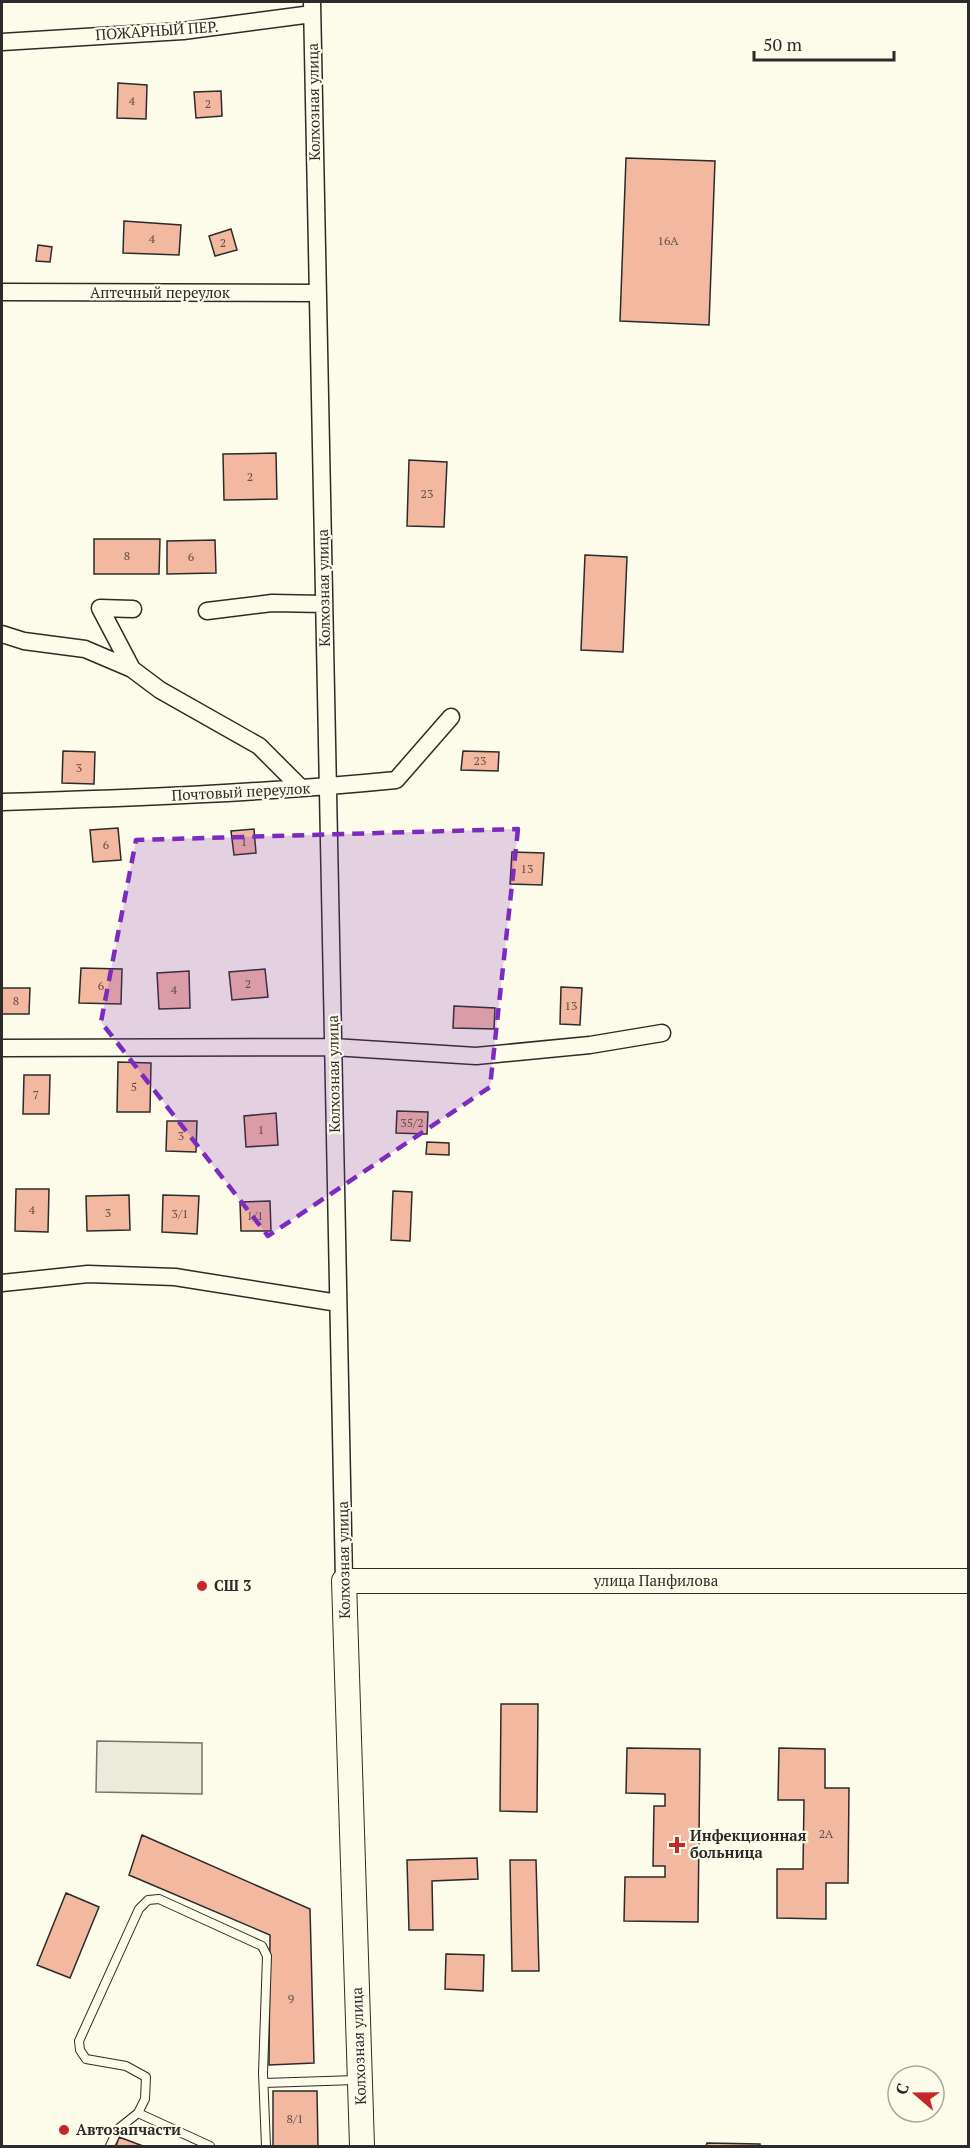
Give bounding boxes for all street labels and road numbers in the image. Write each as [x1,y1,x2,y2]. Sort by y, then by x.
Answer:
street label: ПОЖАРНЫЙ ПЕР. [95,16,219,44]
street label: Колхозная улица [302,42,324,161]
street label: Аптечный переулок [90,282,231,302]
street label: Колхозная улица [312,528,334,647]
street label: Почтовый переулок [171,777,312,805]
street label: Колхозная улица [322,1014,344,1133]
street label: Колхозная улица [332,1500,354,1619]
street label: улица Панфилова [593,1570,719,1590]
street label: Колхозная улица [346,1986,370,2105]

